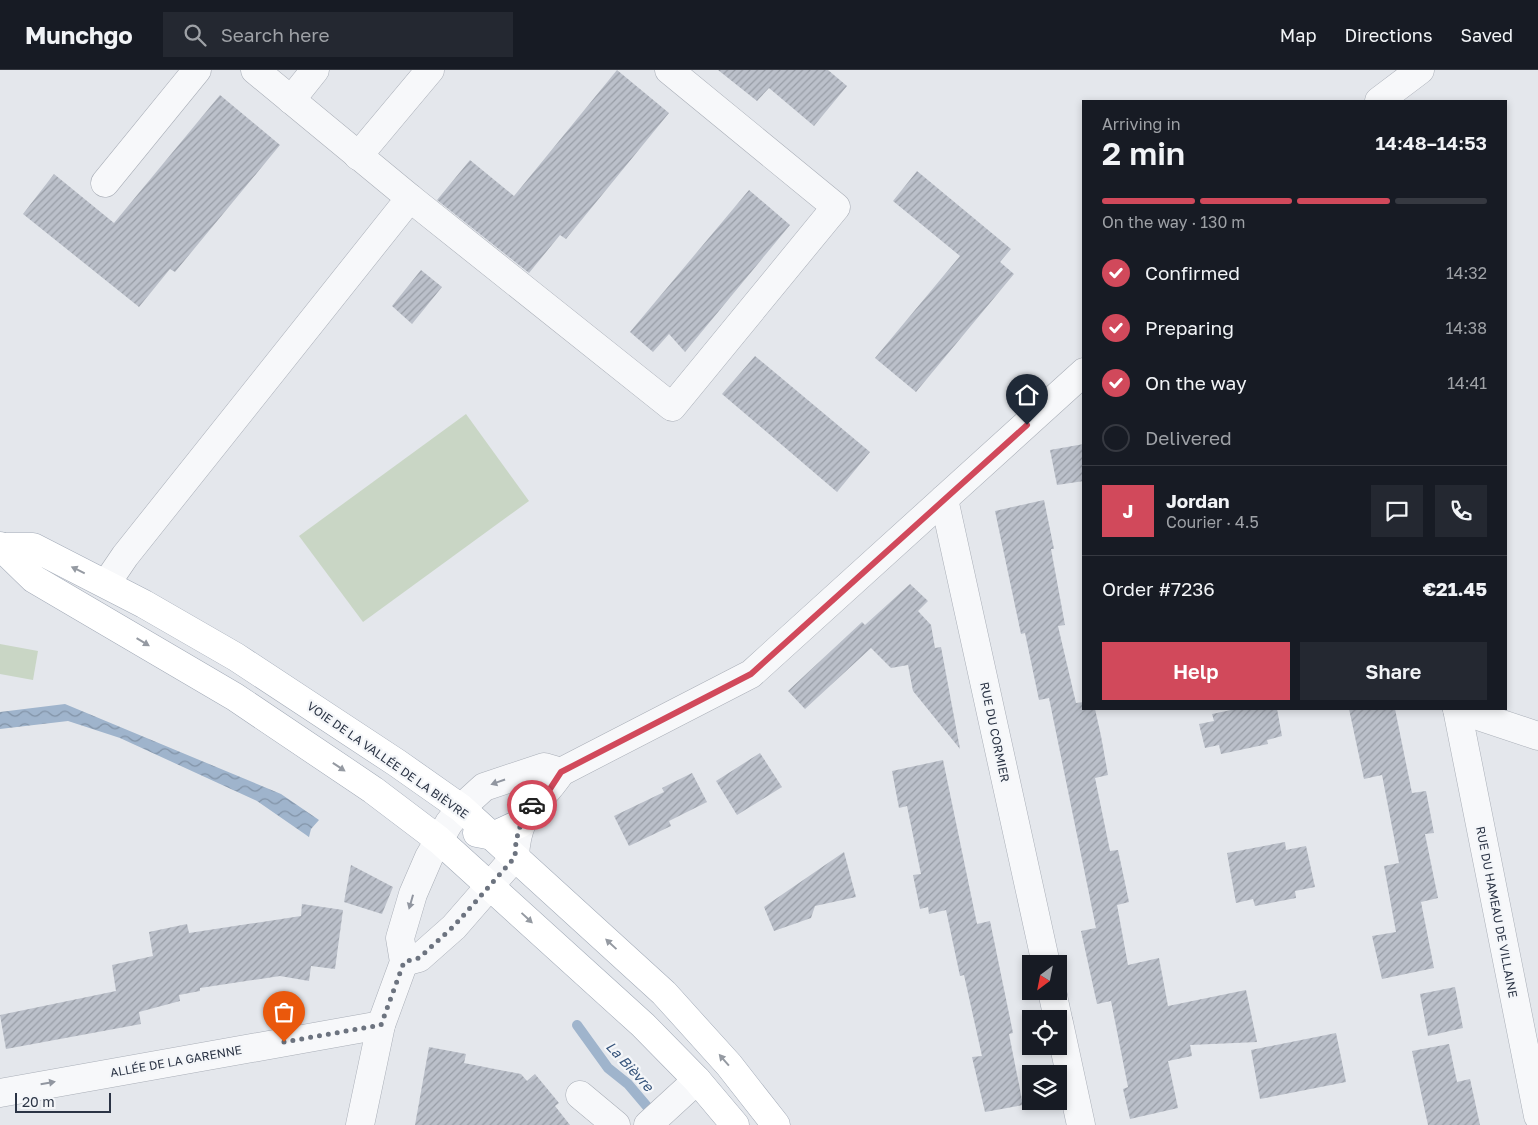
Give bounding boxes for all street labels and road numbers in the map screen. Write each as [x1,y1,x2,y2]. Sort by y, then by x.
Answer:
street label: RUE DU CORMIER [977,681,1013,783]
street label: VOIE DE LA VALLÉE DE LA BIÈVRE [304,698,472,822]
street label: RUE DU HAMEAU DE VILLAINE [1473,825,1521,999]
street label: ALLÉE DE LA GARENNE [109,1042,243,1080]

